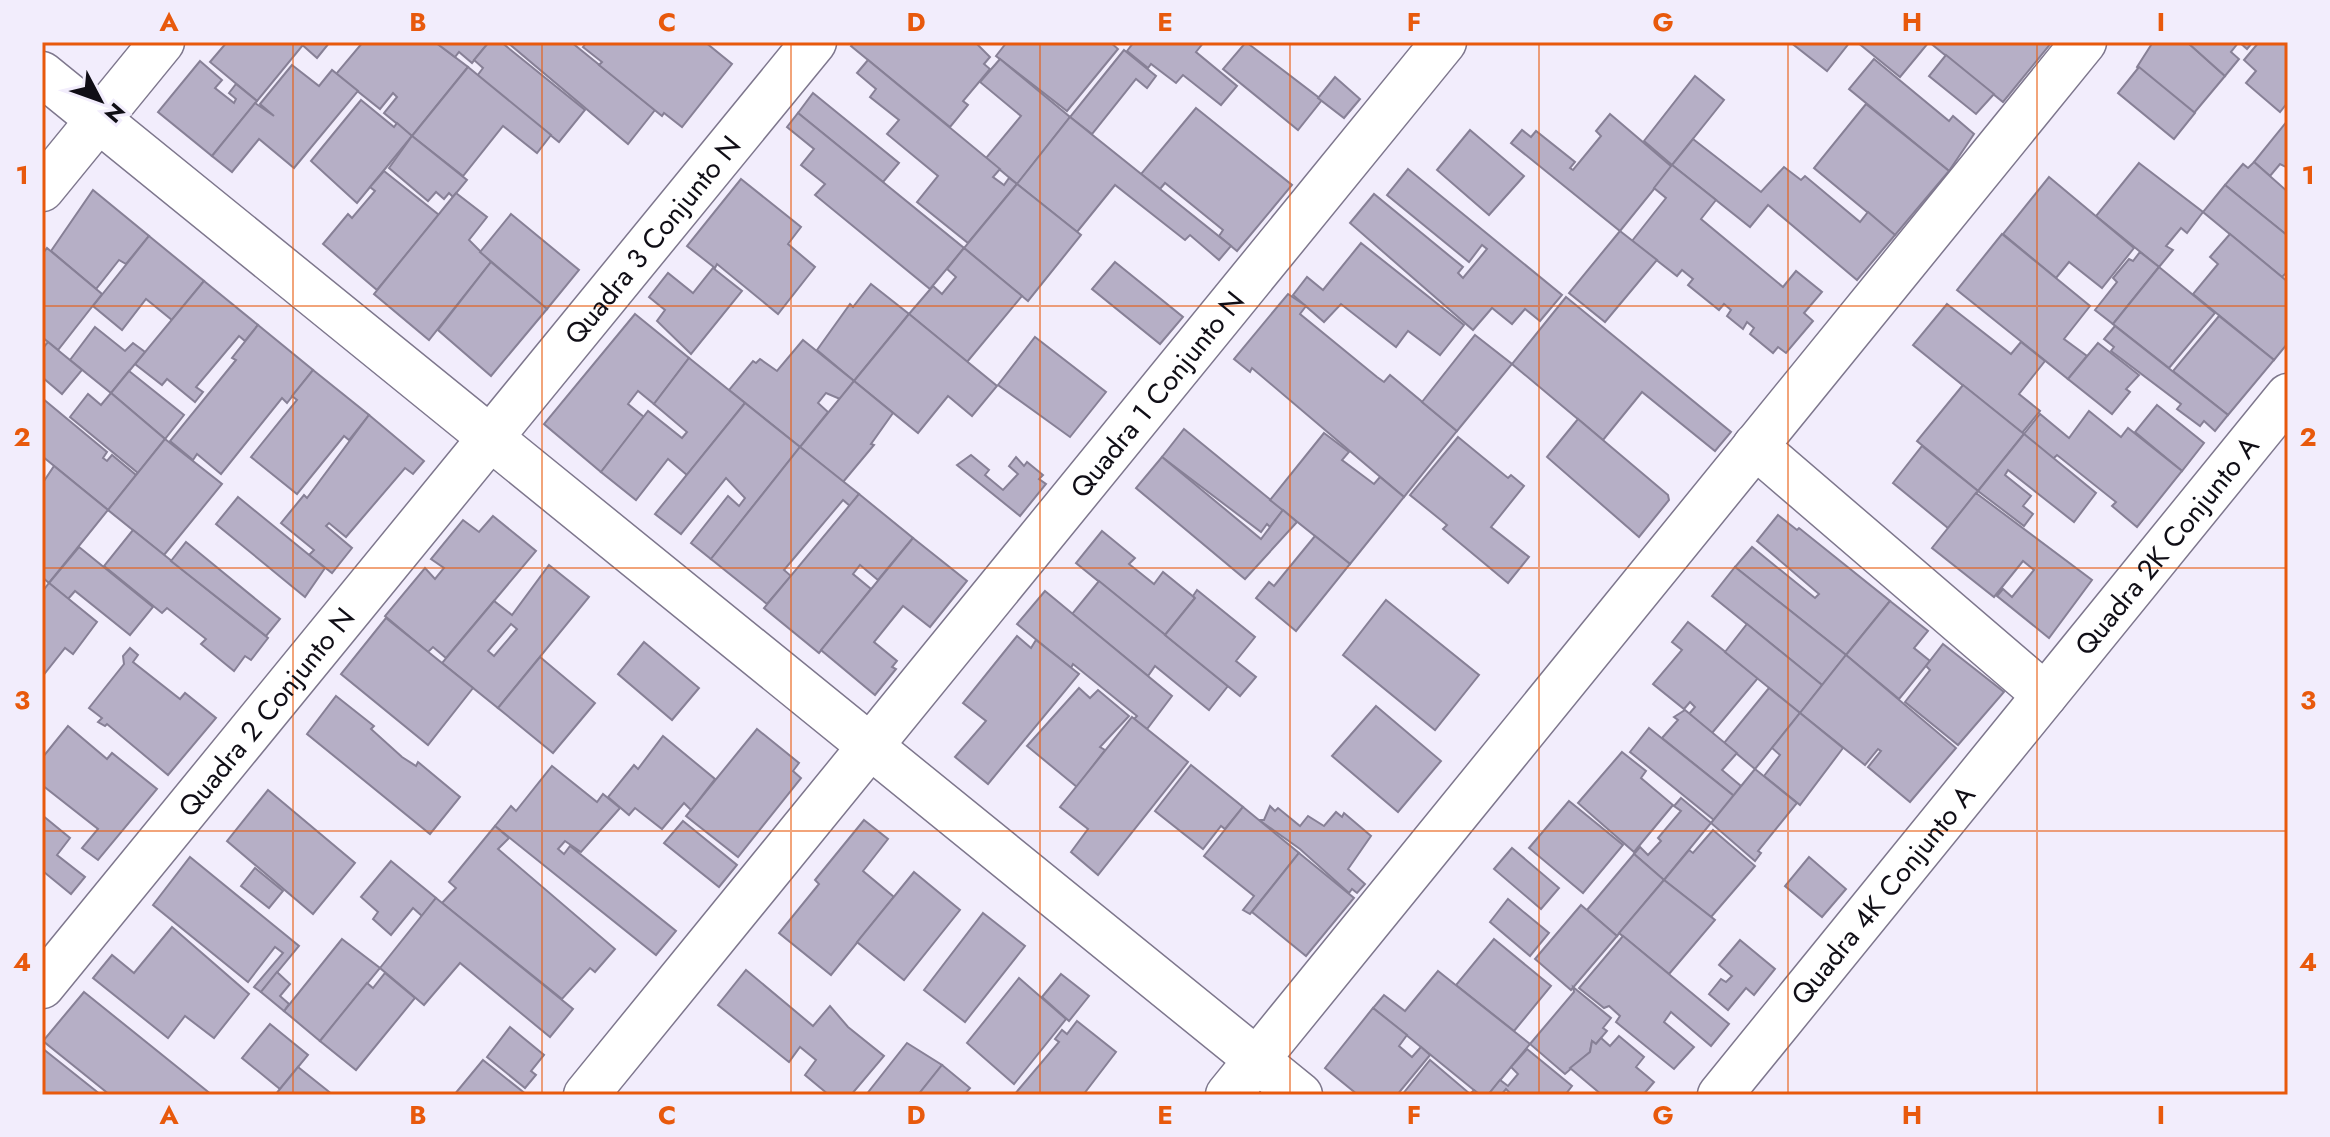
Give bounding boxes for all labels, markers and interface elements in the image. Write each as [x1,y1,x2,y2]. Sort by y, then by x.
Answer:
text: A [158,3,179,41]
text: B [409,3,427,41]
text: C [658,3,676,41]
text: D [906,3,926,41]
text: E [1157,3,1173,41]
text: F [1407,3,1421,41]
text: G [1652,3,1674,41]
text: H [1902,3,1922,41]
text: I [2157,3,2165,41]
north arrow [60,60,140,140]
text: N [97,96,133,130]
street label: Quadra 3 Conjunto N [554,126,750,353]
text: 1 [15,156,29,194]
text: 1 [2301,156,2315,194]
street label: Quadra 1 Conjunto N [1060,282,1254,507]
text: 2 [13,418,31,456]
text: 2 [2299,418,2317,456]
street label: Quadra 2K Conjunto A [2065,426,2269,664]
street label: Quadra 2 Conjunto N [168,598,364,826]
text: 3 [14,681,30,719]
text: 3 [2300,681,2316,719]
street label: Quadra 4K Conjunto A [1781,776,1985,1014]
text: 4 [13,943,31,981]
text: 4 [2299,943,2317,981]
text: A [158,1096,179,1134]
text: B [409,1096,427,1134]
text: C [658,1096,676,1134]
text: D [906,1096,926,1134]
text: E [1157,1096,1173,1134]
text: F [1407,1096,1421,1134]
text: G [1652,1096,1674,1134]
text: H [1902,1096,1922,1134]
text: I [2157,1096,2165,1134]

